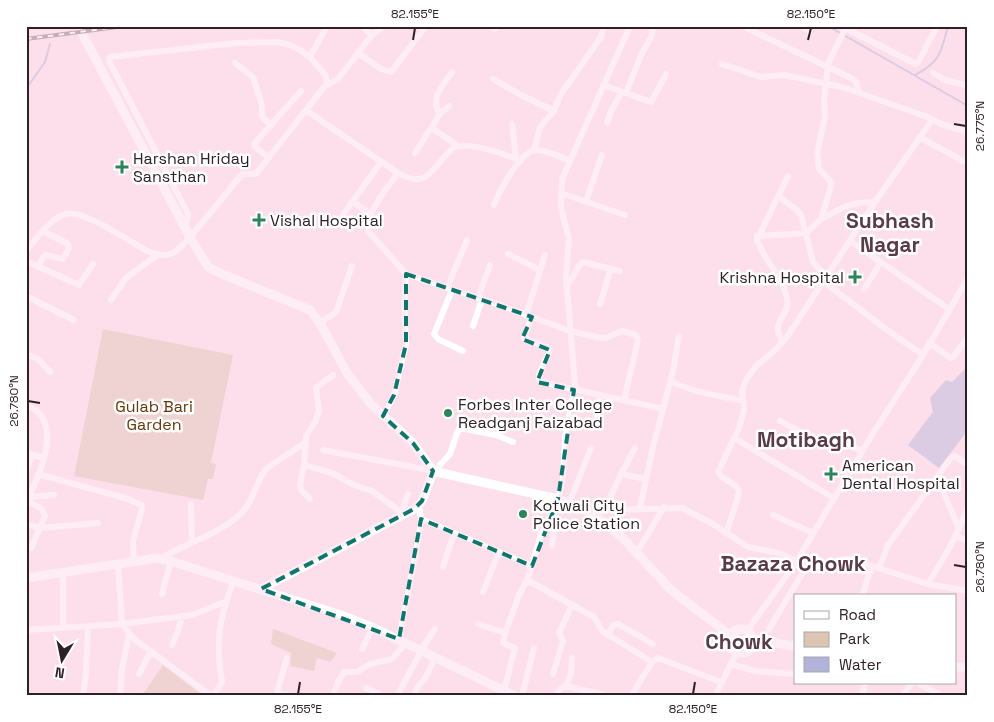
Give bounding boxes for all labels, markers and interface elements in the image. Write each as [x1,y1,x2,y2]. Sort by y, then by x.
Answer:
text: 82.155°E [391,6,439,22]
text: 82.150°E [787,6,835,22]
text: 26.775°N [972,101,988,151]
place label: Harshan Hriday Sansthan [133,148,249,187]
marker: Harshan Hriday Sansthan [115,160,129,174]
district label: Subhash Nagar [846,207,934,258]
place label: Vishal Hospital [270,210,383,231]
marker: Vishal Hospital [252,213,266,227]
place label: Krishna Hospital [719,267,844,288]
marker: Krishna Hospital [848,270,862,284]
text: 26.780°N [6,375,22,427]
place label: Forbes Inter College Readganj Faizabad [458,394,612,433]
park label: Gulab Bari Garden [115,396,193,435]
marker: Forbes Inter College Readganj Faizabad [442,407,454,419]
district label: Motibagh [757,426,855,453]
place label: American Dental Hospital [842,455,960,494]
marker: American Dental Hospital [824,467,838,481]
place label: Kotwali City Police Station [533,495,640,534]
marker: Kotwali City Police Station [517,508,529,520]
text: 26.780°N [972,541,988,593]
district label: Bazaza Chowk [720,550,866,577]
legend [794,594,956,684]
text: Road [839,605,876,624]
district label: Chowk [705,628,773,655]
text: Park [839,629,870,648]
north arrow [38,634,88,684]
text: Water [839,655,882,674]
text: N [54,663,66,682]
text: 82.155°E [274,701,322,717]
text: 82.150°E [669,701,717,717]

